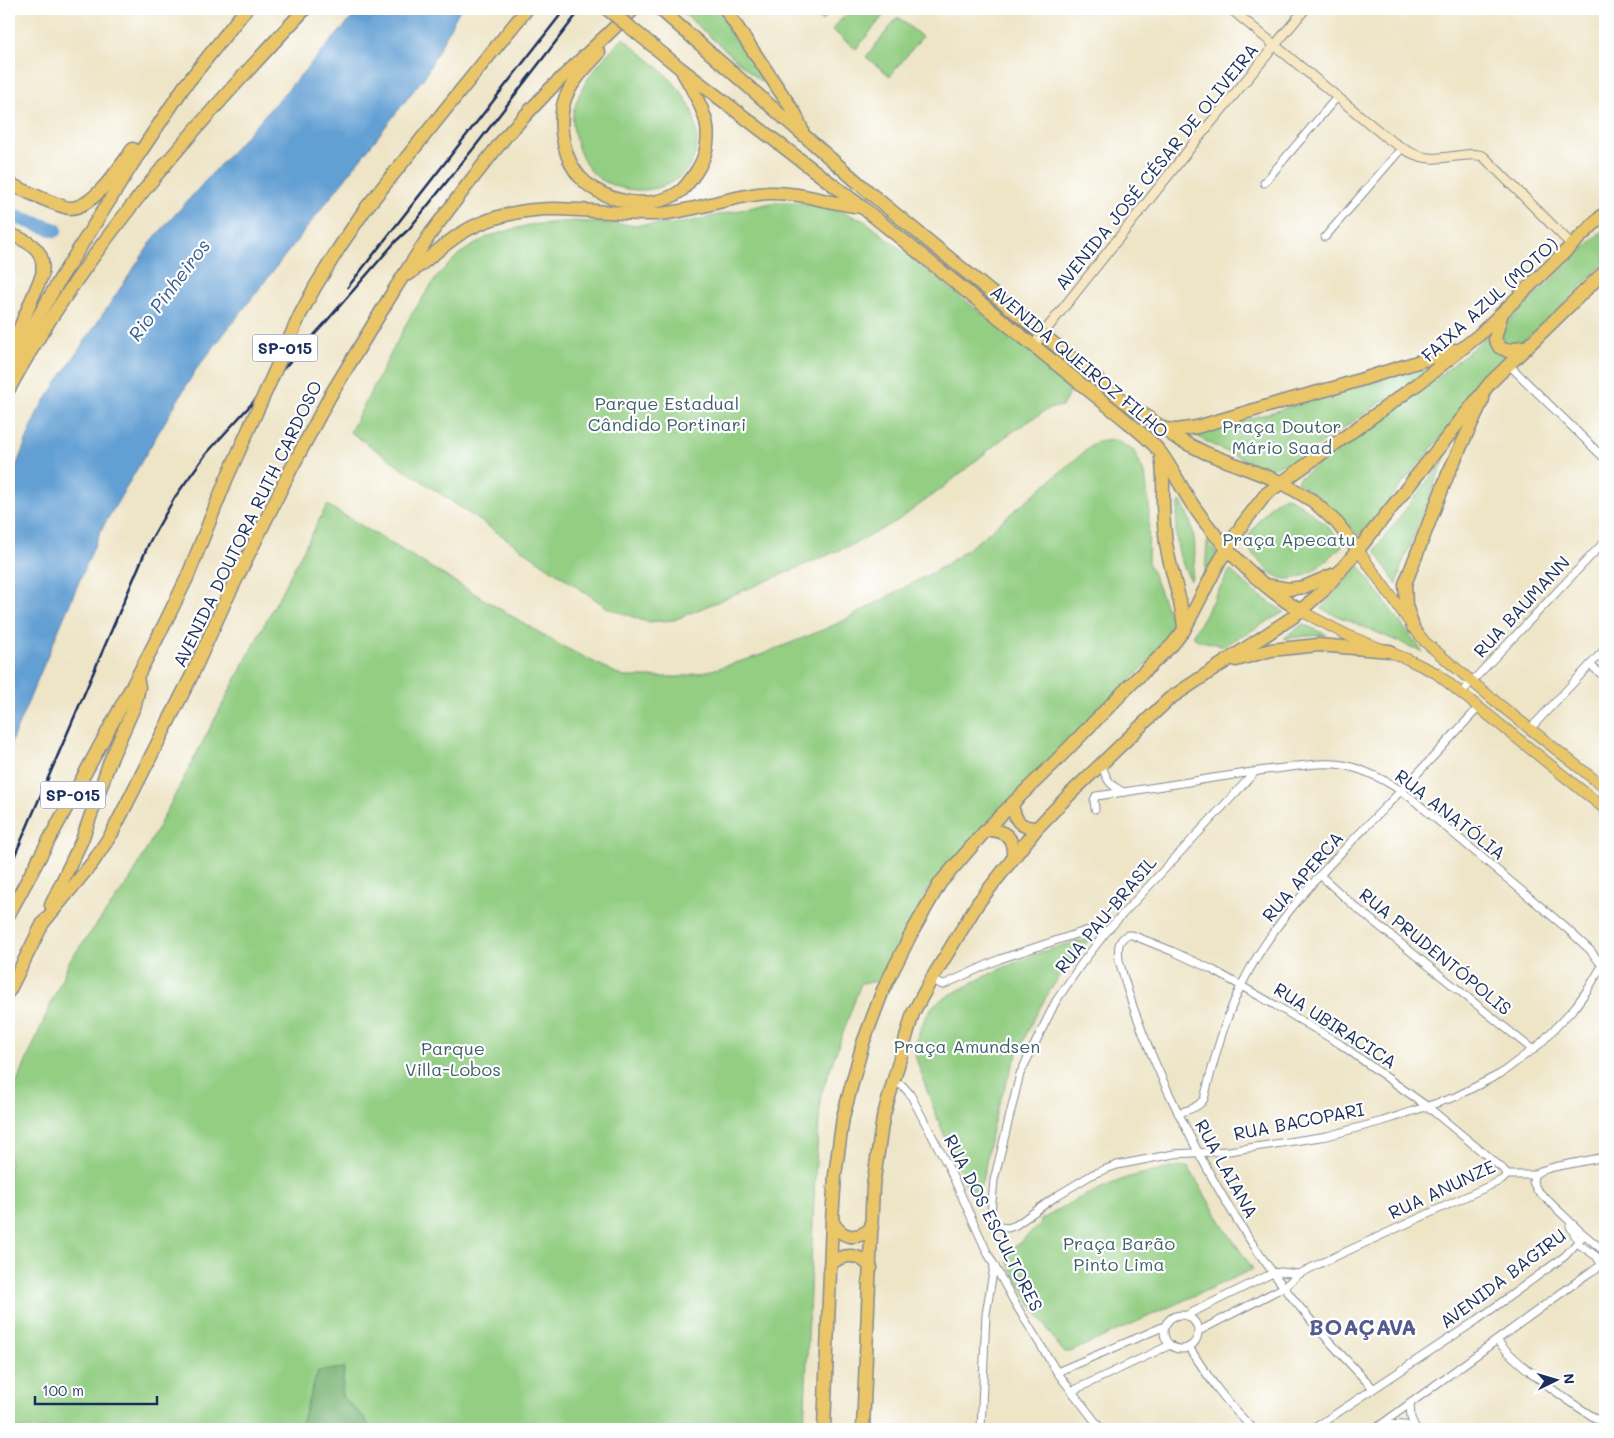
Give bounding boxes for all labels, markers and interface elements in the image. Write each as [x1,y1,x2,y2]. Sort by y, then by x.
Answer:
street label: AVENIDA JOSÉ CÉSAR DE OLIVEIRA [1049,38,1263,295]
street label: FAIXA AZUL (MOTO) [1416,232,1563,367]
water label: Rio Pinheiros [122,234,215,346]
street label: AVENIDA QUEIROZ FILHO [985,279,1174,443]
road number: SP-015 [252,334,318,362]
street label: AVENIDA DOUTORA RUTH CARDOSO [167,376,327,671]
park label: Parque Estadual Cândido Portinari [588,391,746,436]
park label: Praça Doutor Mário Saad [1222,414,1342,459]
park label: Praça Apecatu [1222,527,1356,551]
street label: RUA BAUMANN [1468,550,1575,662]
street label: RUA ANATÓLIA [1390,763,1511,865]
road number: SP-015 [40,782,106,808]
street label: RUA APERCA [1256,826,1348,927]
street label: RUA PAU-BRASIL [1049,850,1162,978]
street label: RUA PRUDENTÓPOLIS [1355,882,1517,1020]
street label: RUA UBIRACICA [1270,976,1402,1074]
park label: Praça Amundsen [894,1034,1040,1058]
park label: Parque Villa-Lobos [405,1036,501,1081]
street label: RUA BACOPARI [1231,1097,1366,1145]
street label: RUA LAIANA [1190,1115,1264,1222]
street label: RUA DOS ESCULTORES [939,1130,1049,1315]
street label: RUA ANUNZE [1384,1154,1499,1224]
street label: AVENIDA BAGIRU [1435,1223,1570,1333]
park label: Praça Barão Pinto Lima [1063,1231,1175,1276]
district label: BOAÇAVA [1309,1312,1417,1341]
north arrow [1532,1356,1582,1406]
scale bar [35,1373,158,1405]
text: N [1560,1373,1579,1385]
text: 100 m [42,1380,84,1400]

